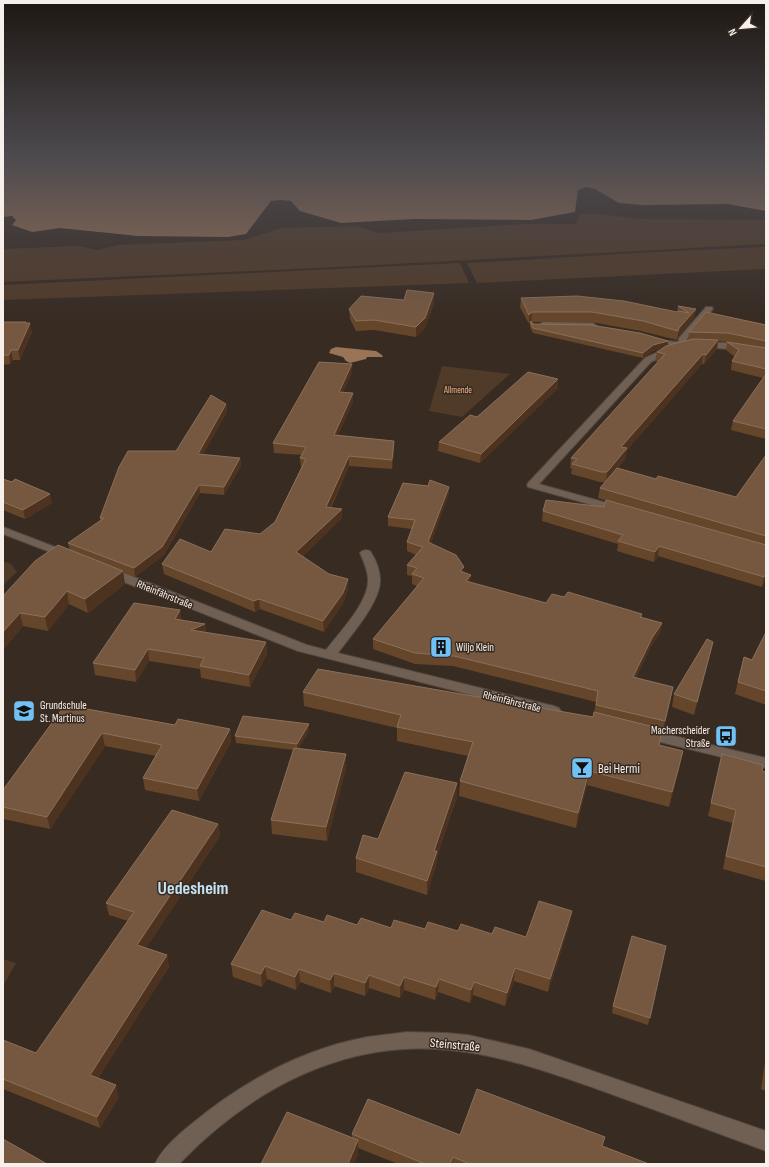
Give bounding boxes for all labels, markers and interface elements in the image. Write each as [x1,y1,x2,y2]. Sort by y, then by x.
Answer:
north arrow [721,8,761,48]
text: N [725,27,740,38]
park label: Allmende [443,385,472,396]
street label: Rheinfährstraße [135,577,195,612]
building icon: Wiljo Klein [428,634,454,660]
place label: Wiljo Klein [456,641,494,654]
street label: Rheinfährstraße [481,688,542,715]
school or university icon: Grundschule St. Martinus [11,698,37,724]
place label: Grundschule St. Martinus [40,699,87,725]
bus stop icon: Macherscheider Straße [713,723,739,749]
place label: Macherscheider Straße [651,724,710,750]
bar icon: Bei Hermi [569,755,595,781]
place label: Bei Hermi [598,761,640,777]
district label: Uedesheim [158,878,228,899]
street label: Steinstraße [429,1035,481,1055]

